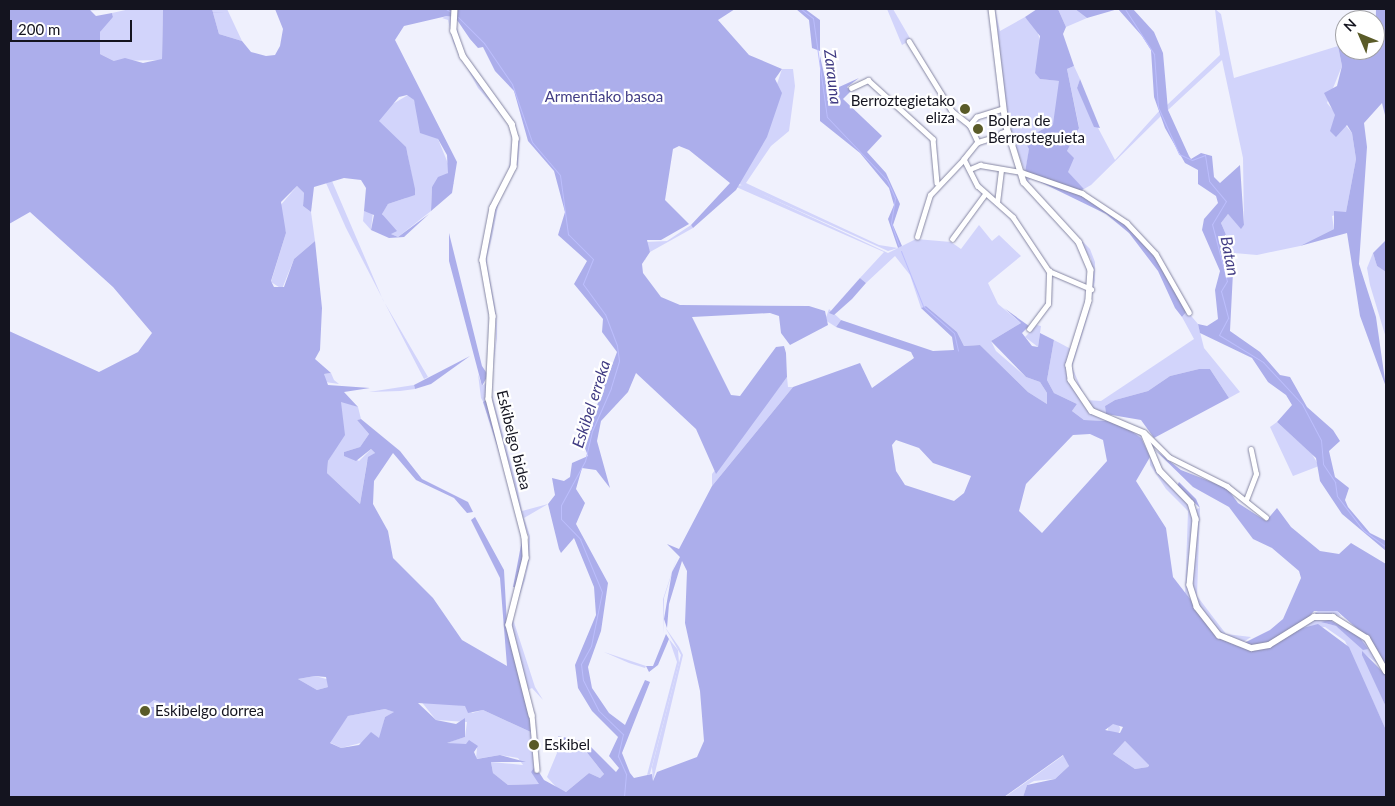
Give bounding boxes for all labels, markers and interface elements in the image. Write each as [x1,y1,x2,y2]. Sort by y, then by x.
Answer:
scale bar [12,10,135,42]
north arrow [1335,10,1385,60]
text: N [1340,15,1360,35]
text: 200 m [18,20,60,38]
water label: Zarauna [820,48,846,106]
park label: Armentiako basoa [545,88,663,106]
place label: Berroztegietako eliza [851,91,955,126]
marker: Berroztegietako eliza [959,103,971,115]
place label: Bolera de Berrosteguieta [988,111,1085,146]
marker: Bolera de Berrosteguieta [972,123,984,135]
water label: Batan [1217,235,1243,277]
water label: Eskibel erreka [568,358,614,450]
street label: Eskibelgo bidea [493,388,535,492]
place label: Eskibelgo dorrea [155,702,264,720]
marker: Eskibelgo dorrea [139,705,151,717]
place label: Eskibel [544,736,590,754]
marker: Eskibel [528,739,540,751]

